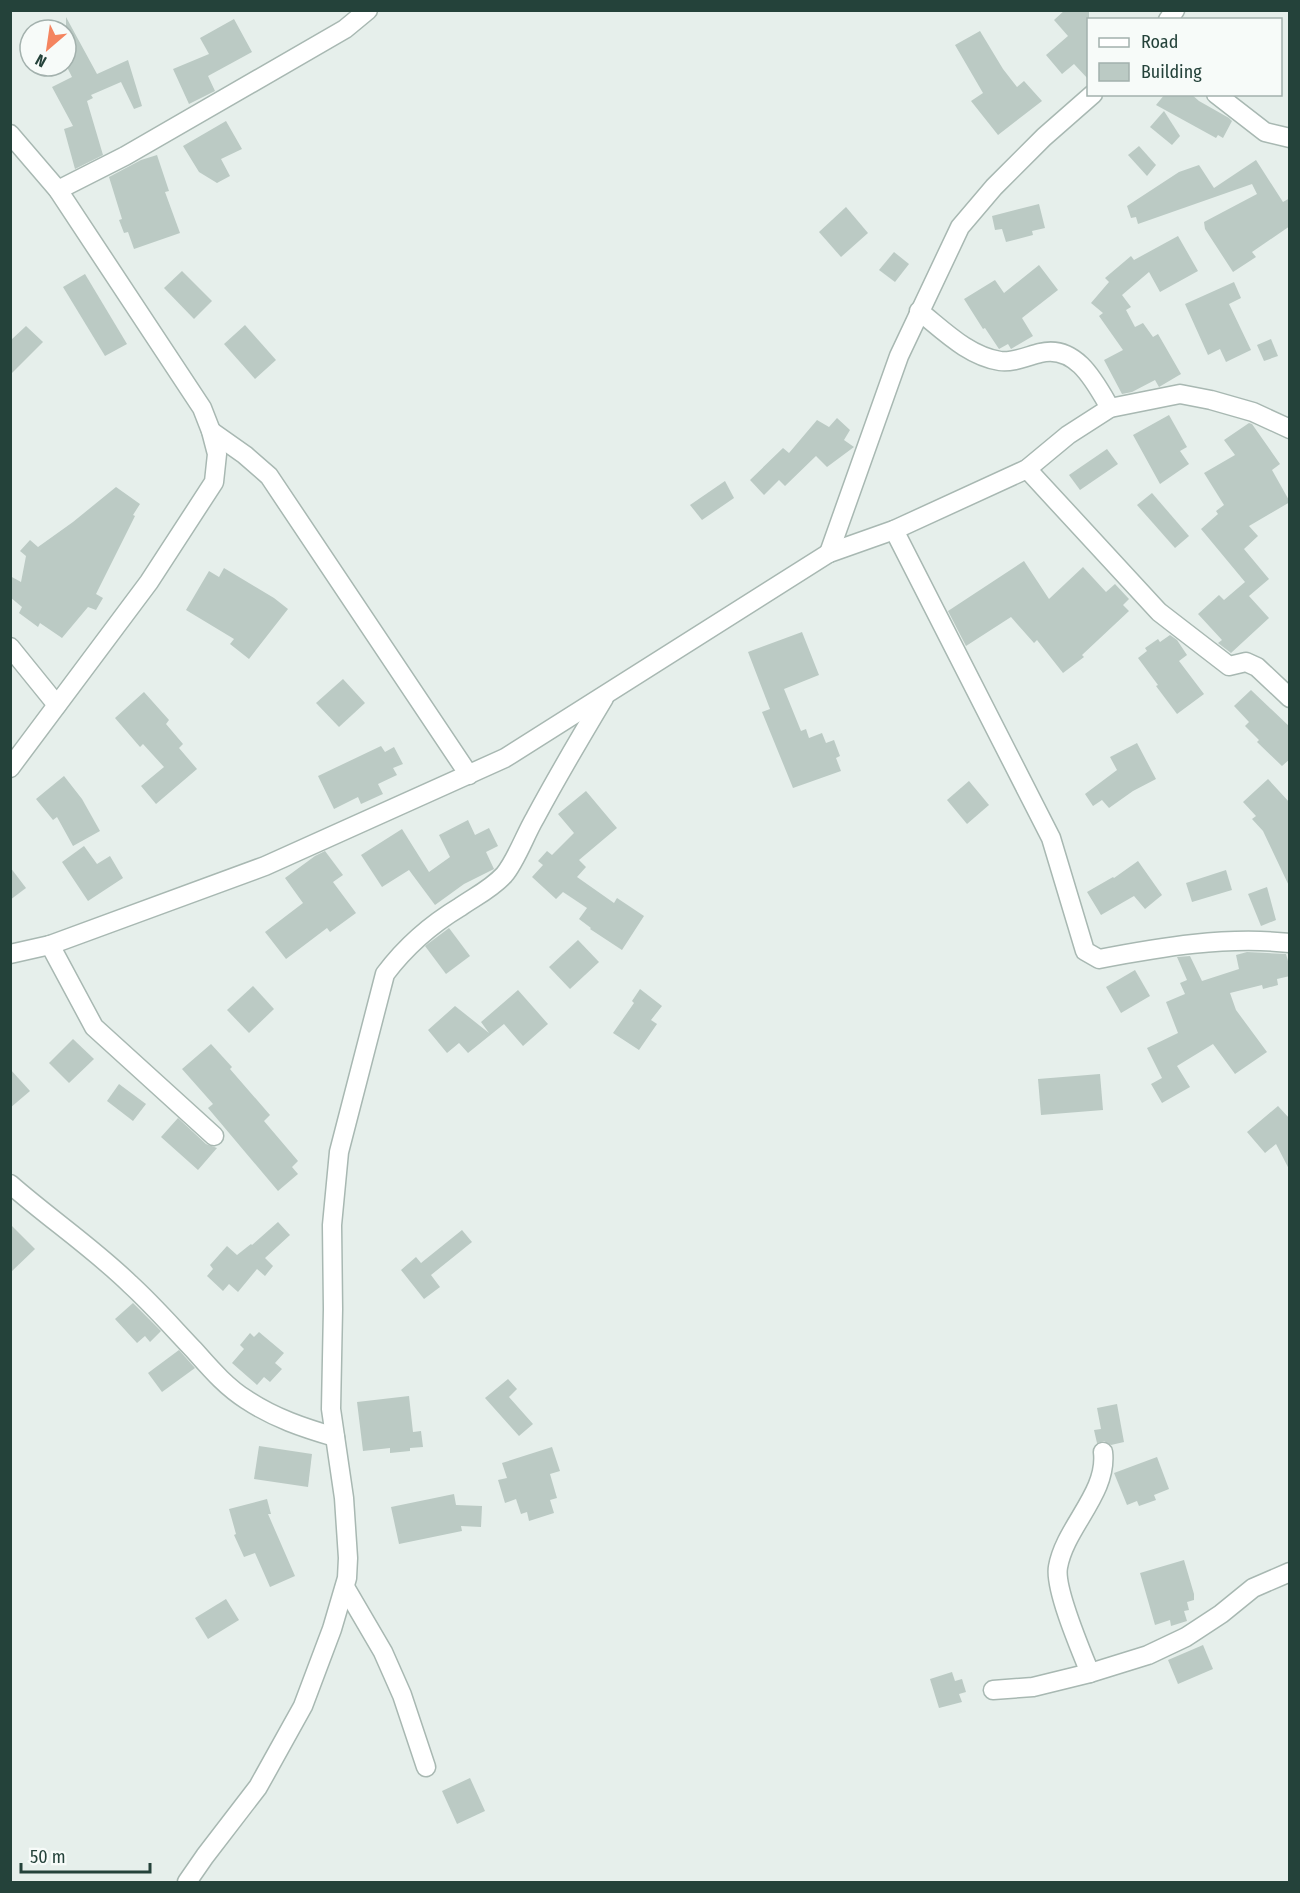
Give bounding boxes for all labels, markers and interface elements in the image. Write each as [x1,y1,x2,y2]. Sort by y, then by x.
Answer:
north arrow [18,18,78,78]
legend [1087,18,1282,96]
text: Road [1141,31,1178,53]
text: N [32,50,50,71]
text: Building [1141,61,1202,83]
scale bar [21,1836,150,1874]
text: 50 m [30,1846,66,1868]

